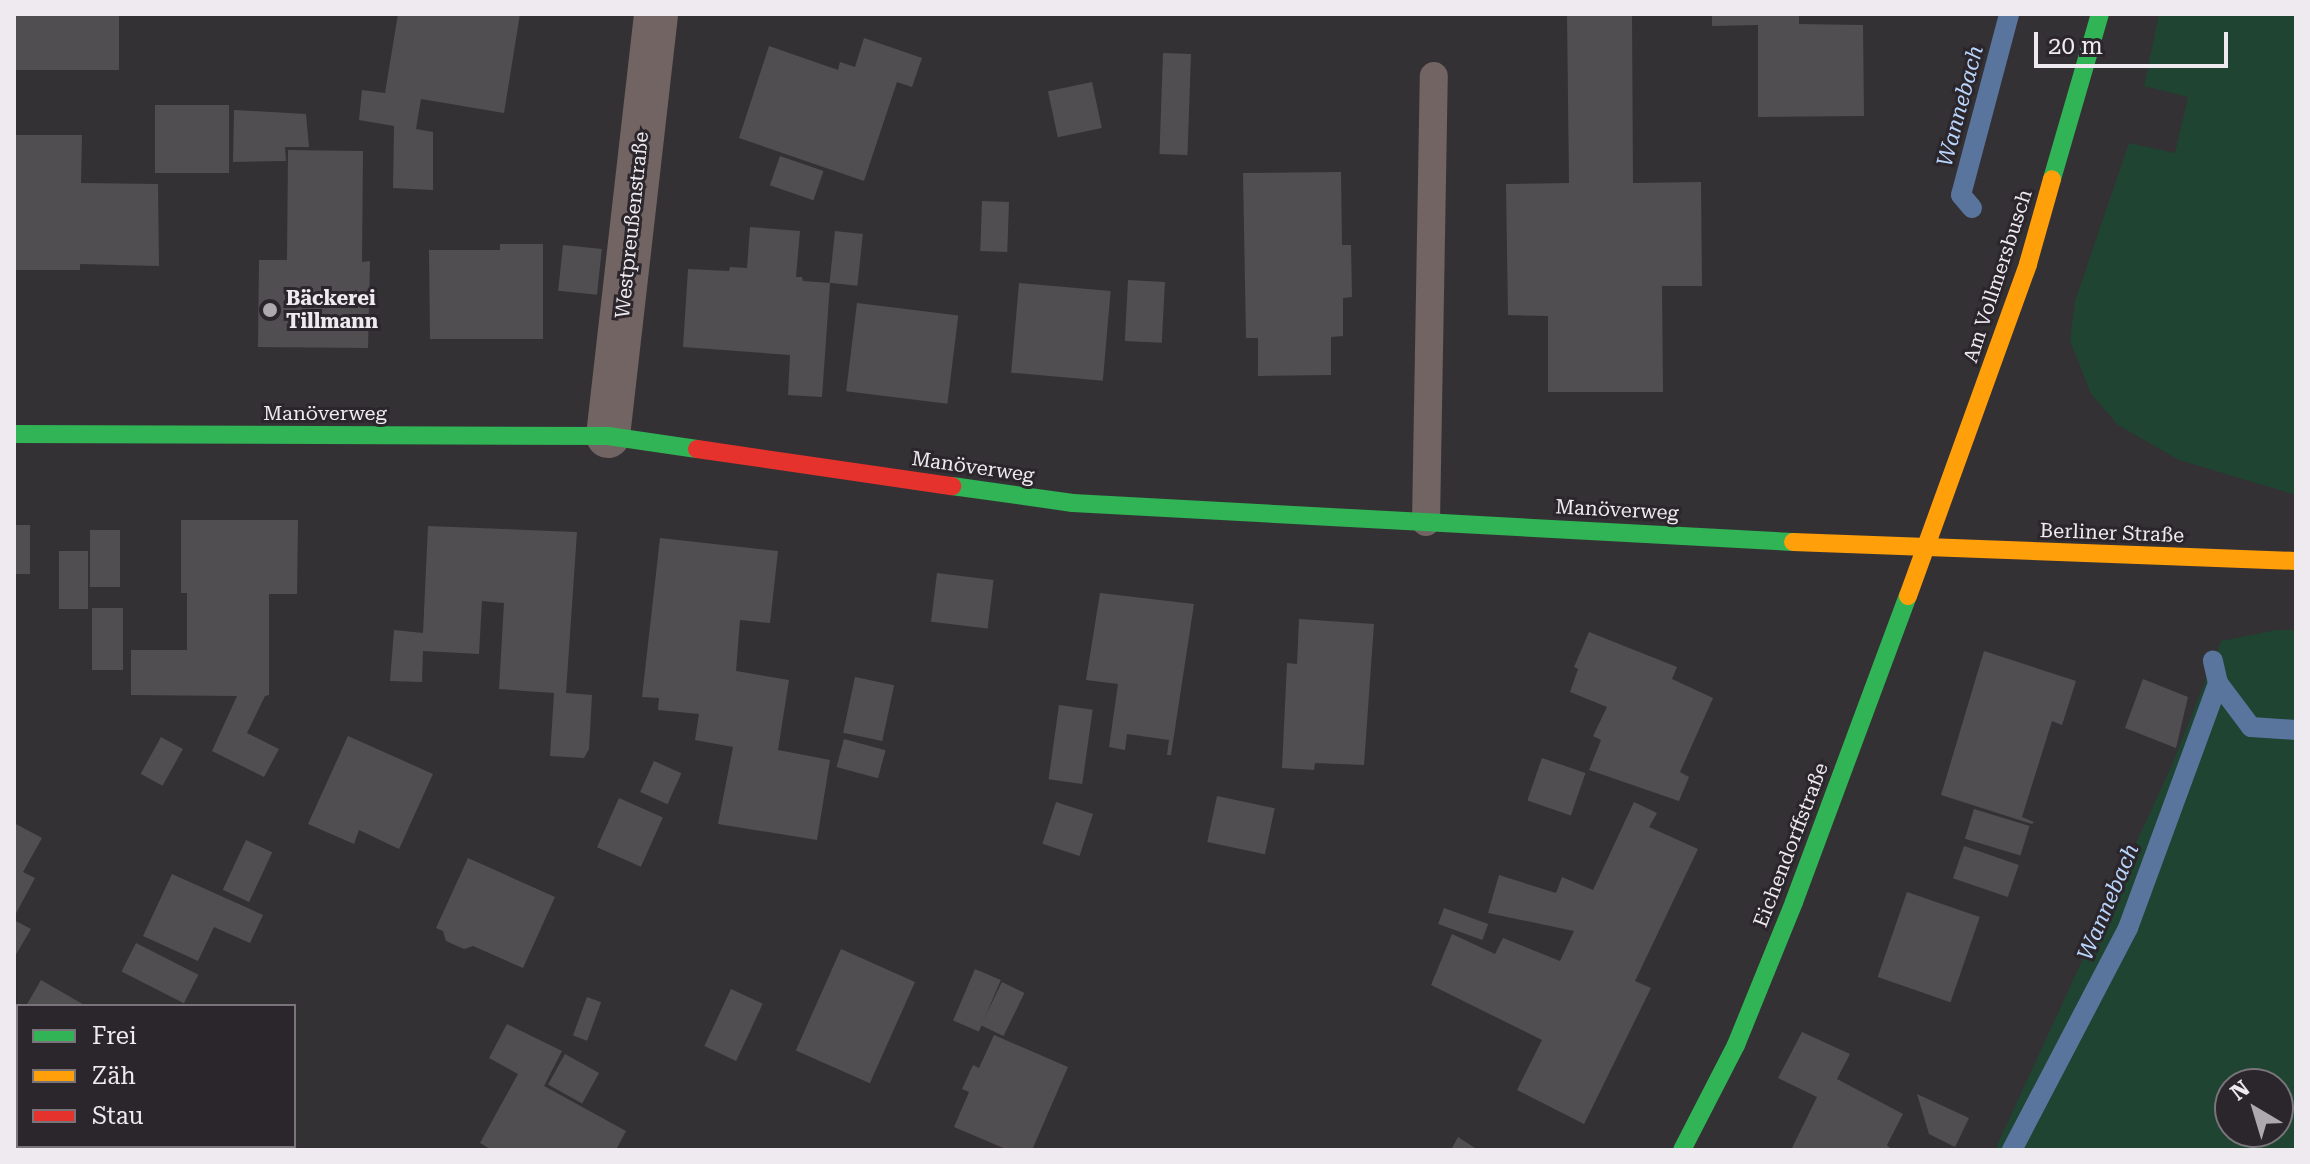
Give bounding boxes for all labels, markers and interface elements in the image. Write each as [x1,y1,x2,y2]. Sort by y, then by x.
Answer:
scale bar [2038,16,2232,66]
text: 20 m [2048,32,2103,60]
water label: Wannebach [1931,43,1989,169]
street label: Westpreußenstraße [610,130,654,320]
street label: Am Vollmersbusch [1959,186,2037,366]
place label: Bäckerei Tillmann [286,286,378,333]
marker: Bäckerei Tillmann [261,301,279,319]
street label: Manöverweg [263,401,387,425]
street label: Manöverweg [910,447,1036,487]
street label: Manöverweg [1555,495,1679,525]
street label: Berliner Straße [2039,518,2185,548]
street label: Eichendorffstraße [1749,759,1833,931]
water label: Wannebach [2072,840,2144,964]
legend [16,1004,296,1148]
text: Frei [92,1022,137,1050]
text: Zäh [92,1062,136,1090]
north arrow [2214,1068,2294,1148]
text: N [2226,1075,2255,1105]
text: Stau [92,1102,144,1130]

